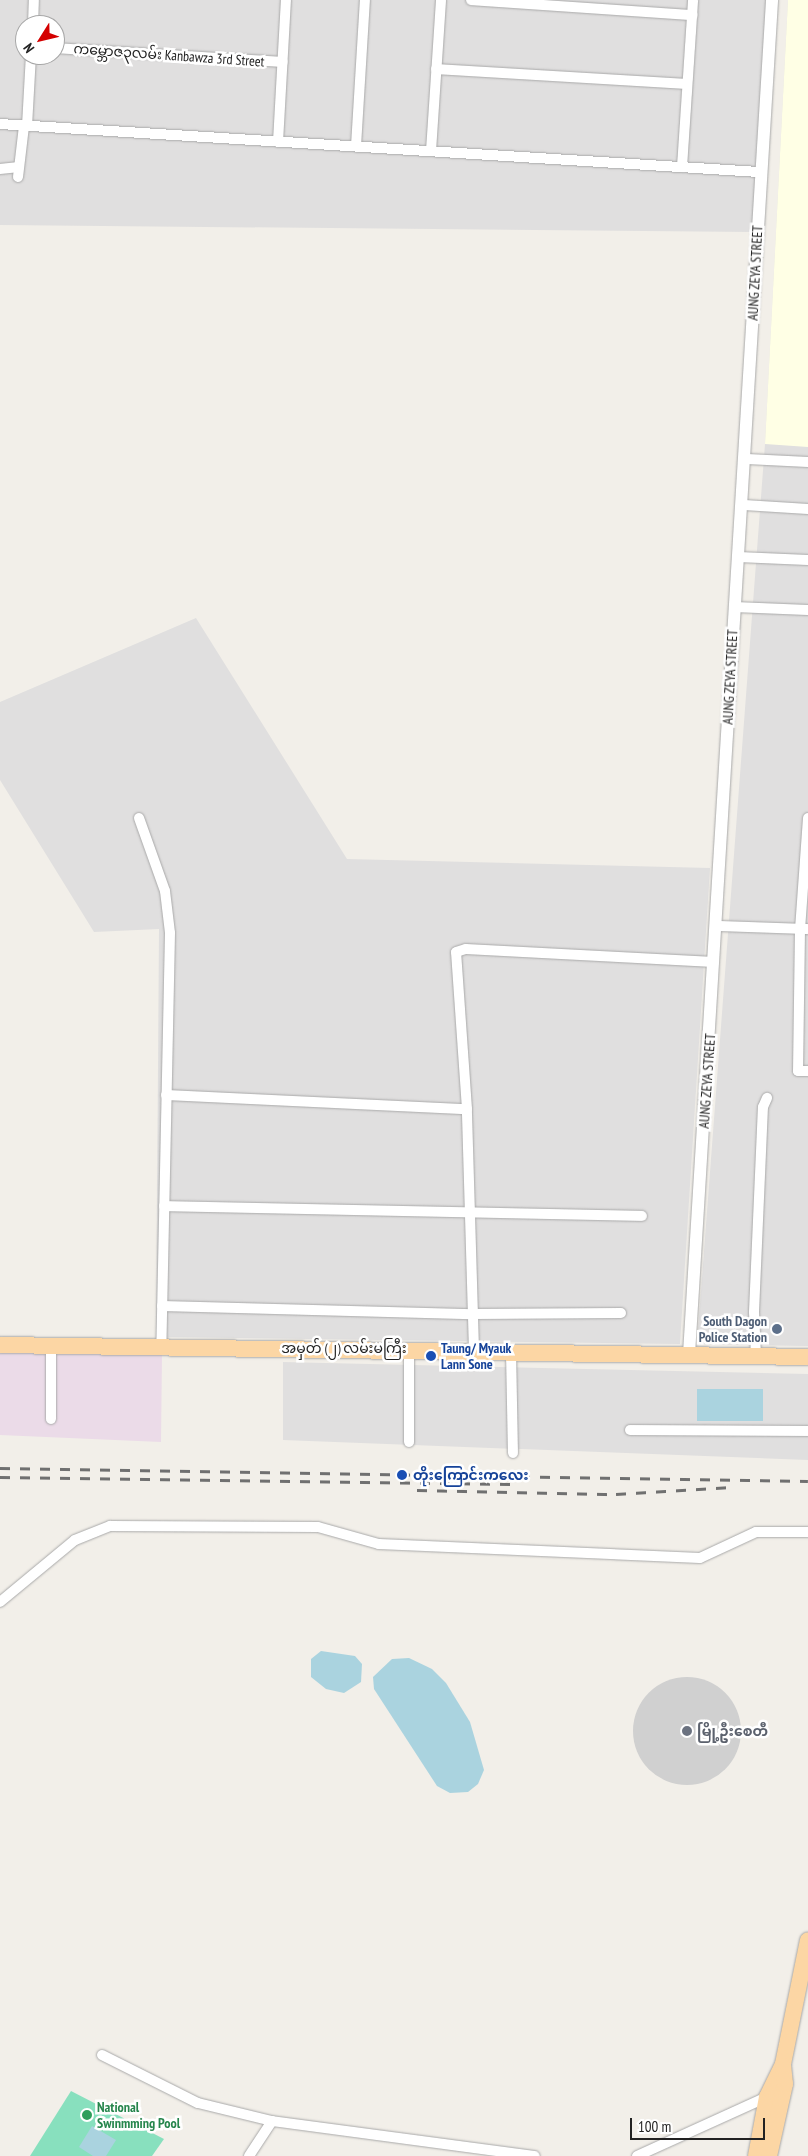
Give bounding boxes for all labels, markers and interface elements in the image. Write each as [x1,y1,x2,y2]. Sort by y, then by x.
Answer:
north arrow [15,15,65,65]
text: N [19,40,38,57]
street label: ကမ္ဘောဇ၃လမ်း Kanbawza 3rd Street [73,40,265,70]
street label: AUNG ZEYA STREET [744,225,766,321]
street label: AUNG ZEYA STREET [719,629,741,725]
street label: AUNG ZEYA STREET [695,1033,719,1129]
place label: South Dagon Police Station [699,1313,767,1345]
marker: South Dagon Police Station [771,1323,783,1335]
street label: အမှတ် (၂) လမ်းမကြီး [281,1340,407,1356]
place label: Taung/ Myauk Lann Sone [441,1340,511,1372]
marker: Taung/ Myauk Lann Sone [425,1350,437,1362]
place label: တိုးကြောင်းကလေး [413,1467,529,1483]
marker: တိုးကြောင်းကလေး [395,1468,409,1482]
place label: မြို့ဦးစေတီ [697,1723,768,1739]
marker: မြို့ဦးစေတီ [681,1725,693,1737]
place label: National Swinmming Pool [97,2099,180,2132]
scale bar [633,2108,768,2140]
marker: National Swinmming Pool [81,2109,93,2121]
text: 100 m [638,2117,671,2136]

